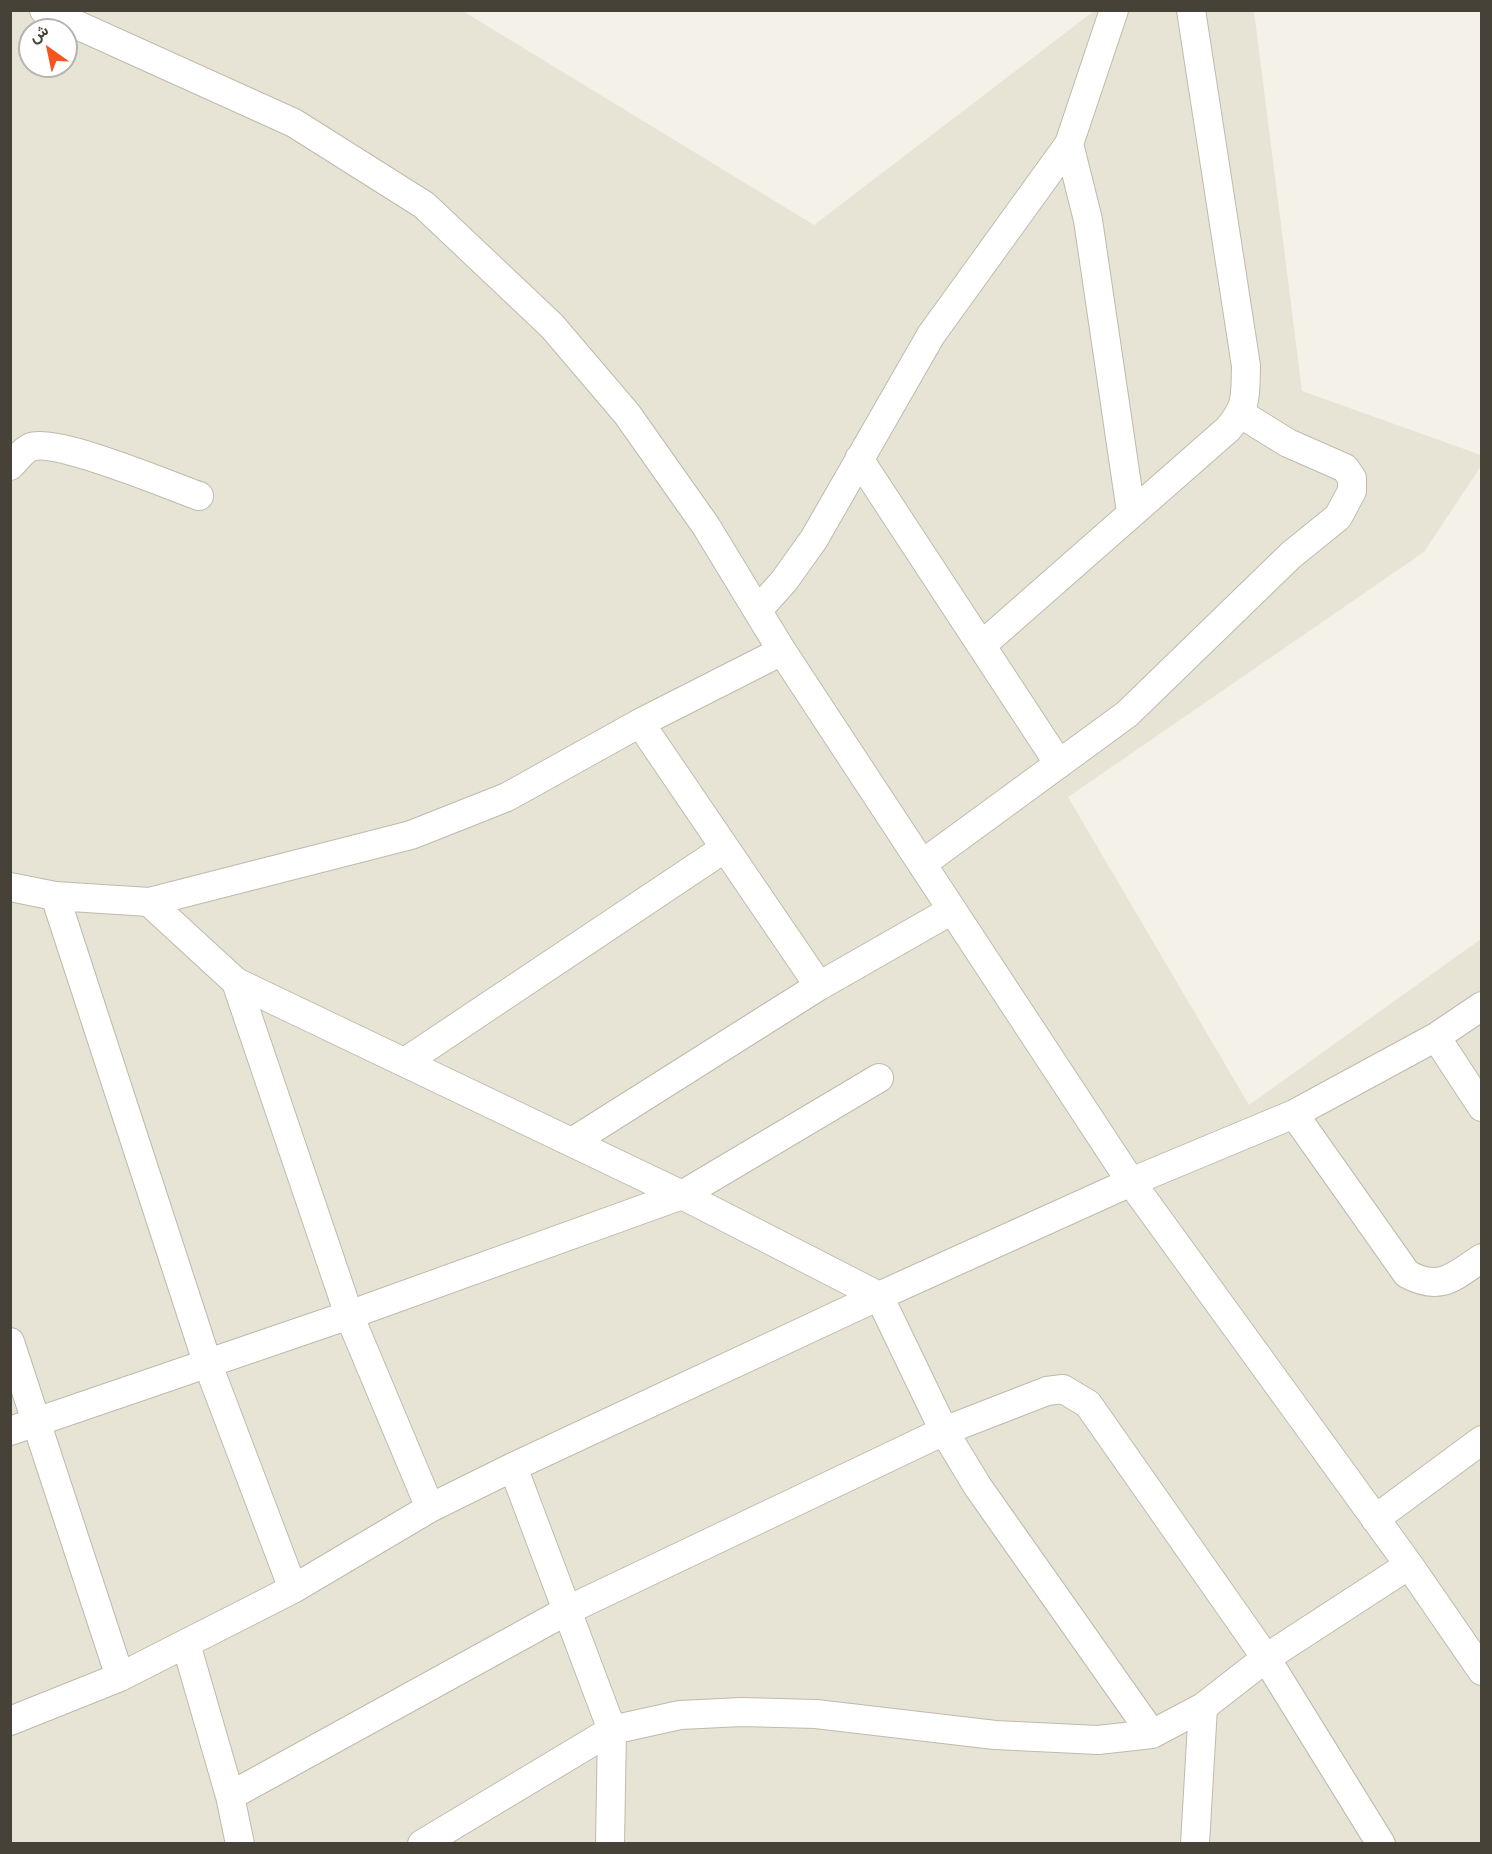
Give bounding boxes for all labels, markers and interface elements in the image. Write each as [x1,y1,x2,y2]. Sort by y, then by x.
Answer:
north arrow [18,18,78,78]
text: ش [26,21,52,47]

